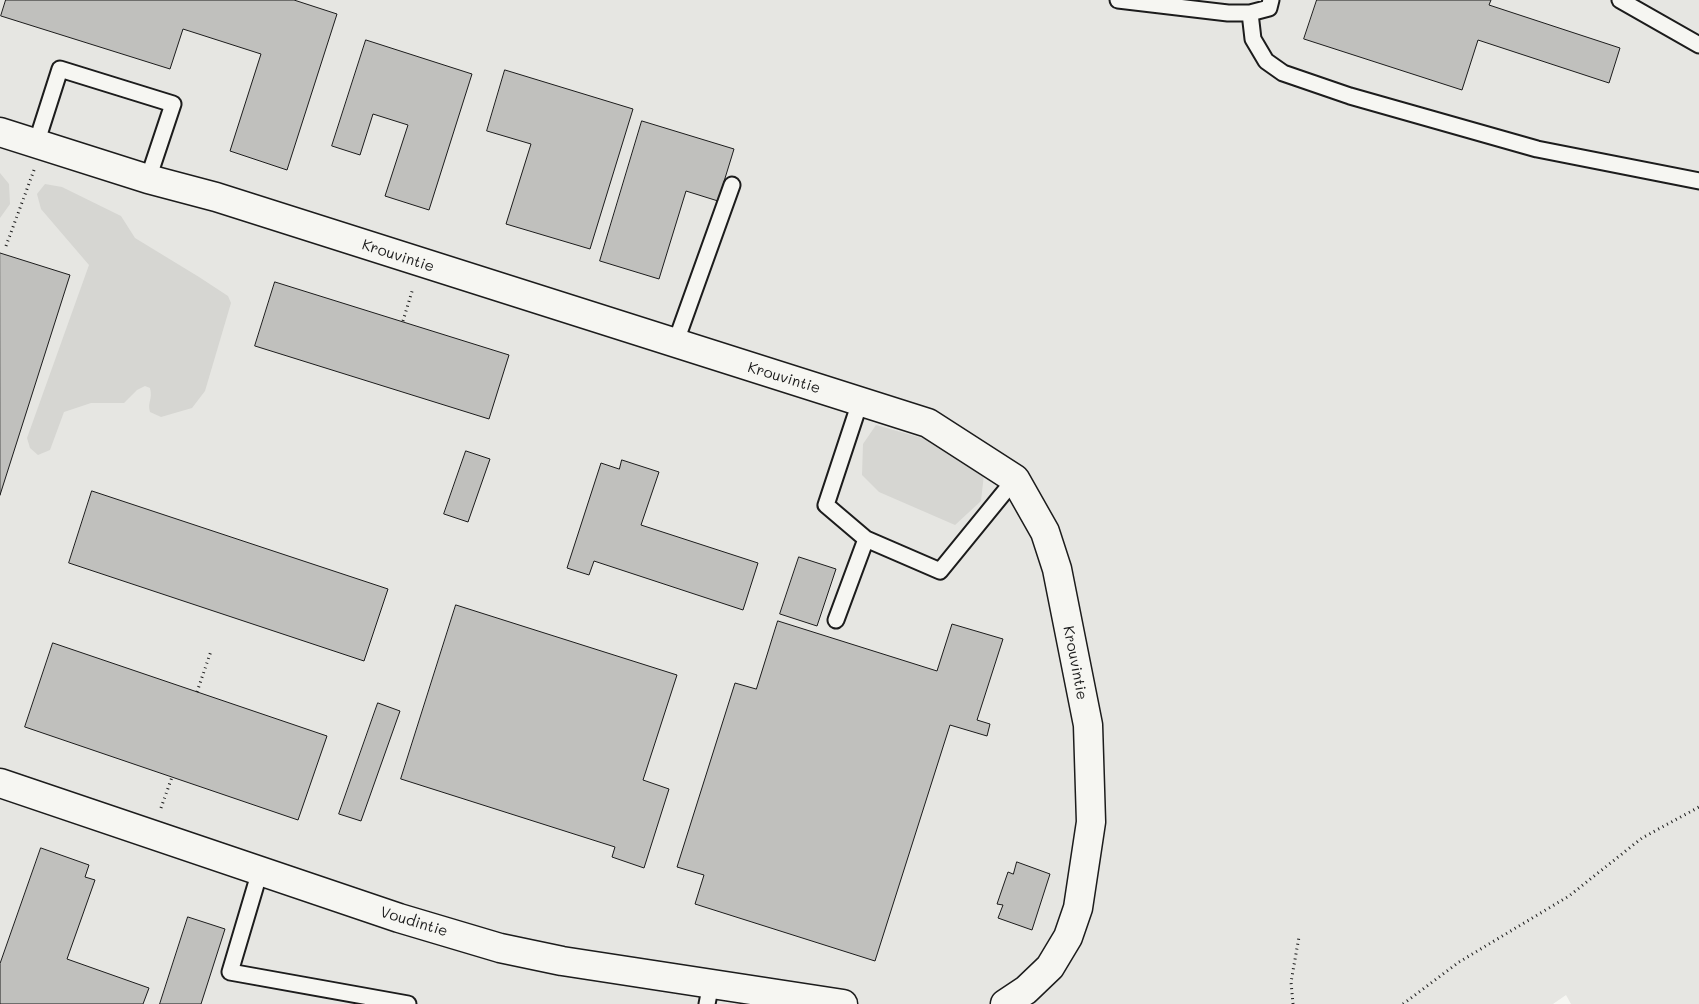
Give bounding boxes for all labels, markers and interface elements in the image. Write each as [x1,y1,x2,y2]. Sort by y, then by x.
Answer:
street label: Krouvintie [360,236,436,276]
street label: Krouvintie [745,358,823,398]
street label: Krouvintie [1059,624,1091,702]
street label: Voudintie [378,903,450,941]

